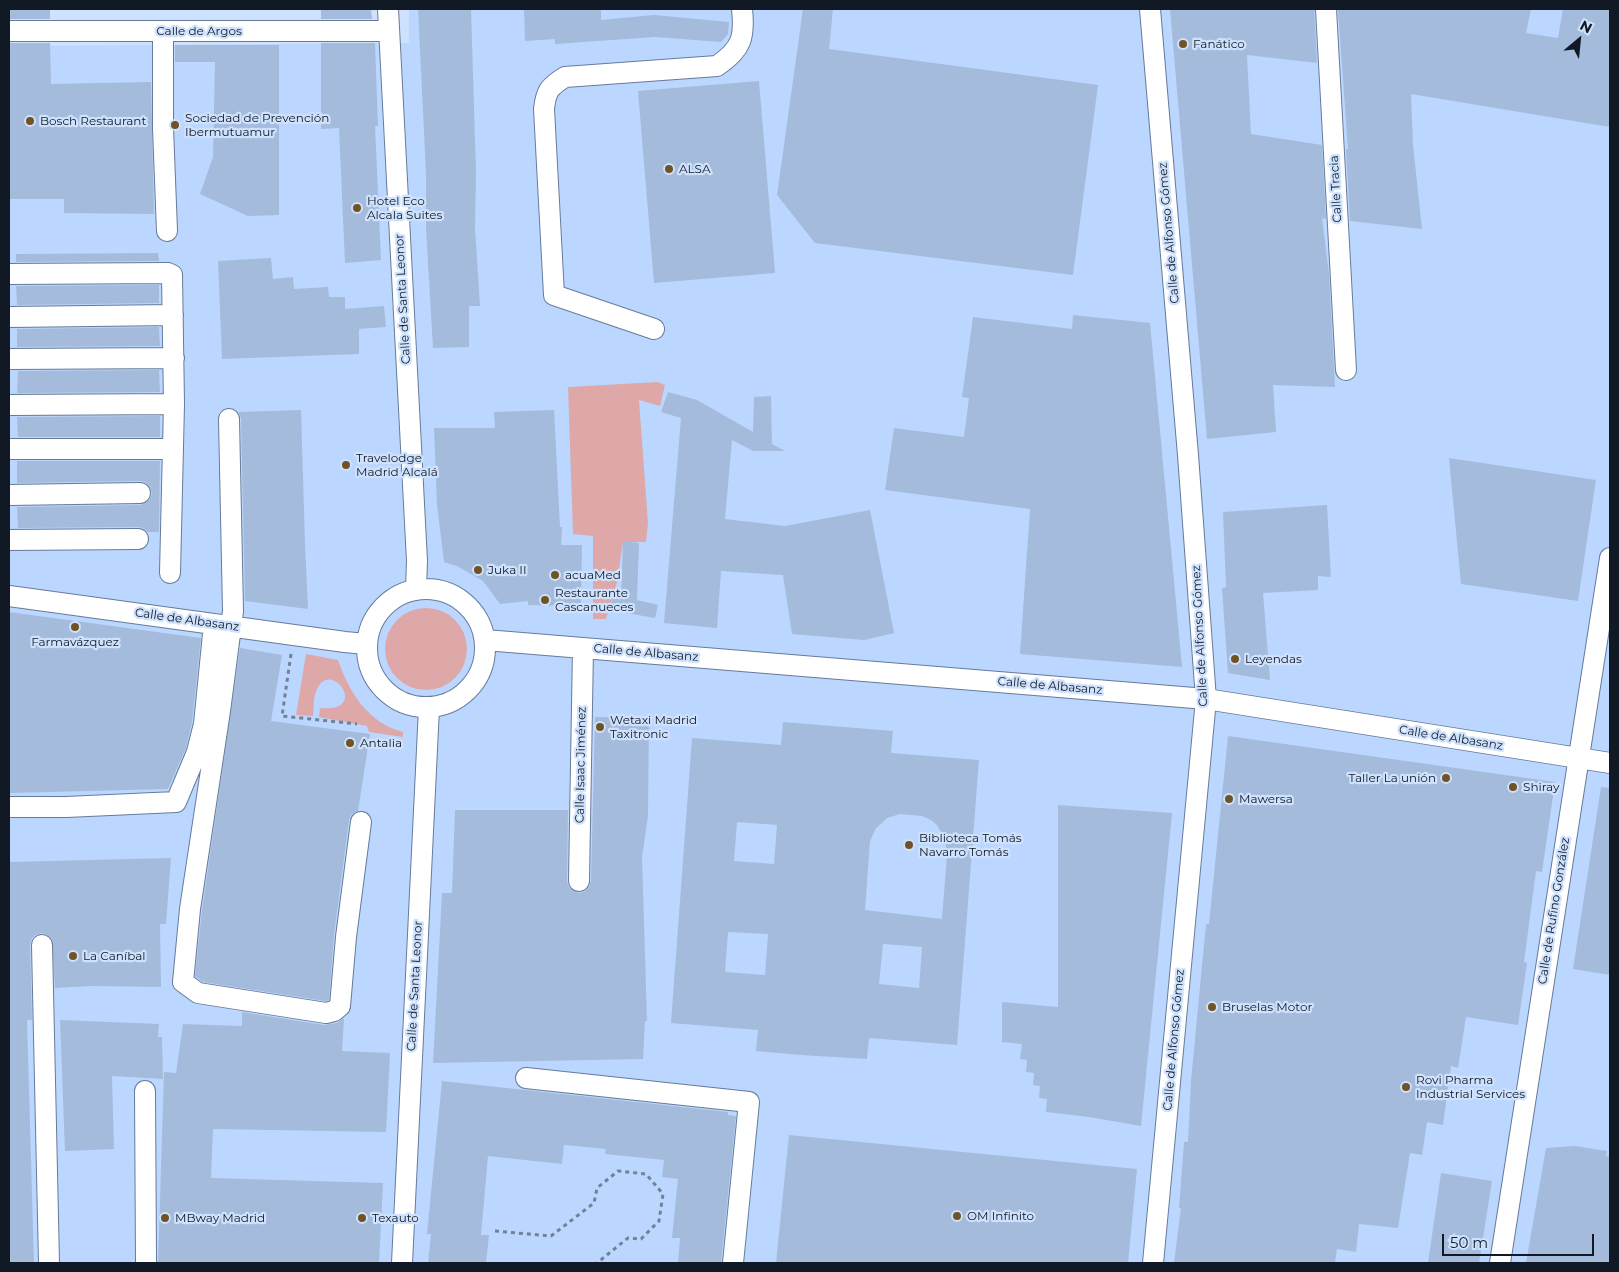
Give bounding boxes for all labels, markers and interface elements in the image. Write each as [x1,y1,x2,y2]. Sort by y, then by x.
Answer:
north arrow [1554,15,1604,65]
text: N [1577,16,1595,37]
street label: Calle de Argos [156,24,242,38]
place label: Fanático [1193,37,1245,51]
marker: Fanático [1177,38,1189,50]
place label: Sociedad de Prevención Ibermutuamur [185,111,329,139]
place label: Bosch Restaurant [40,114,146,128]
marker: Bosch Restaurant [24,115,36,127]
marker: Sociedad de Prevención Ibermutuamur [169,119,181,131]
street label: Calle Tracia [1327,155,1345,223]
place label: ALSA [679,162,711,176]
street label: Calle de Alfonso Gómez [1156,162,1182,304]
marker: ALSA [663,163,675,175]
place label: Hotel Eco Alcala Suites [367,194,442,222]
marker: Hotel Eco Alcala Suites [351,202,363,214]
street label: Calle de Santa Leonor [392,233,414,365]
place label: Travelodge Madrid Alcalá [356,451,438,479]
marker: Travelodge Madrid Alcalá [340,459,352,471]
place label: Juka II [488,563,527,577]
marker: Juka II [472,564,484,576]
street label: Calle de Alfonso Gómez [1189,565,1211,707]
place label: acuaMed [565,568,621,582]
marker: acuaMed [549,569,561,581]
place label: Restaurante Cascanueces [555,586,633,614]
marker: Restaurante Cascanueces [539,594,551,606]
street label: Calle de Albasanz [134,606,240,634]
marker: Farmavázquez [69,621,81,633]
place label: Farmavázquez [31,635,119,649]
street label: Calle de Albasanz [593,641,699,665]
place label: Leyendas [1245,652,1302,666]
marker: Leyendas [1229,653,1241,665]
street label: Calle de Albasanz [997,674,1103,698]
street label: Calle Isaac Jiménez [573,707,589,823]
place label: Wetaxi Madrid Taxitronic [610,713,697,741]
marker: Wetaxi Madrid Taxitronic [594,721,606,733]
street label: Calle de Albasanz [1398,723,1504,753]
place label: Antalia [360,736,402,750]
marker: Antalia [344,737,356,749]
place label: Taller La unión [1348,771,1436,785]
marker: Taller La unión [1440,772,1452,784]
place label: Shiray [1523,780,1559,794]
marker: Shiray [1507,781,1519,793]
place label: Mawersa [1239,792,1293,806]
marker: Mawersa [1223,793,1235,805]
place label: Biblioteca Tomás Navarro Tomás [919,831,1022,859]
street label: Calle de Rufino González [1535,837,1573,985]
marker: Biblioteca Tomás Navarro Tomás [903,839,915,851]
street label: Calle de Santa Leonor [404,920,426,1052]
place label: La Caníbal [83,949,146,963]
marker: La Caníbal [67,950,79,962]
street label: Calle de Alfonso Gómez [1161,969,1187,1111]
place label: Bruselas Motor [1222,1000,1312,1014]
marker: Bruselas Motor [1206,1001,1218,1013]
place label: Rovi Pharma Industrial Services [1416,1073,1525,1101]
marker: Rovi Pharma Industrial Services [1400,1081,1412,1093]
place label: OM Infinito [967,1209,1034,1223]
marker: OM Infinito [951,1210,963,1222]
place label: MBway Madrid [175,1211,265,1225]
place label: Texauto [372,1211,419,1225]
marker: MBway Madrid [159,1212,171,1224]
marker: Texauto [356,1212,368,1224]
scale bar [1444,1224,1596,1256]
text: 50 m [1450,1233,1488,1252]

